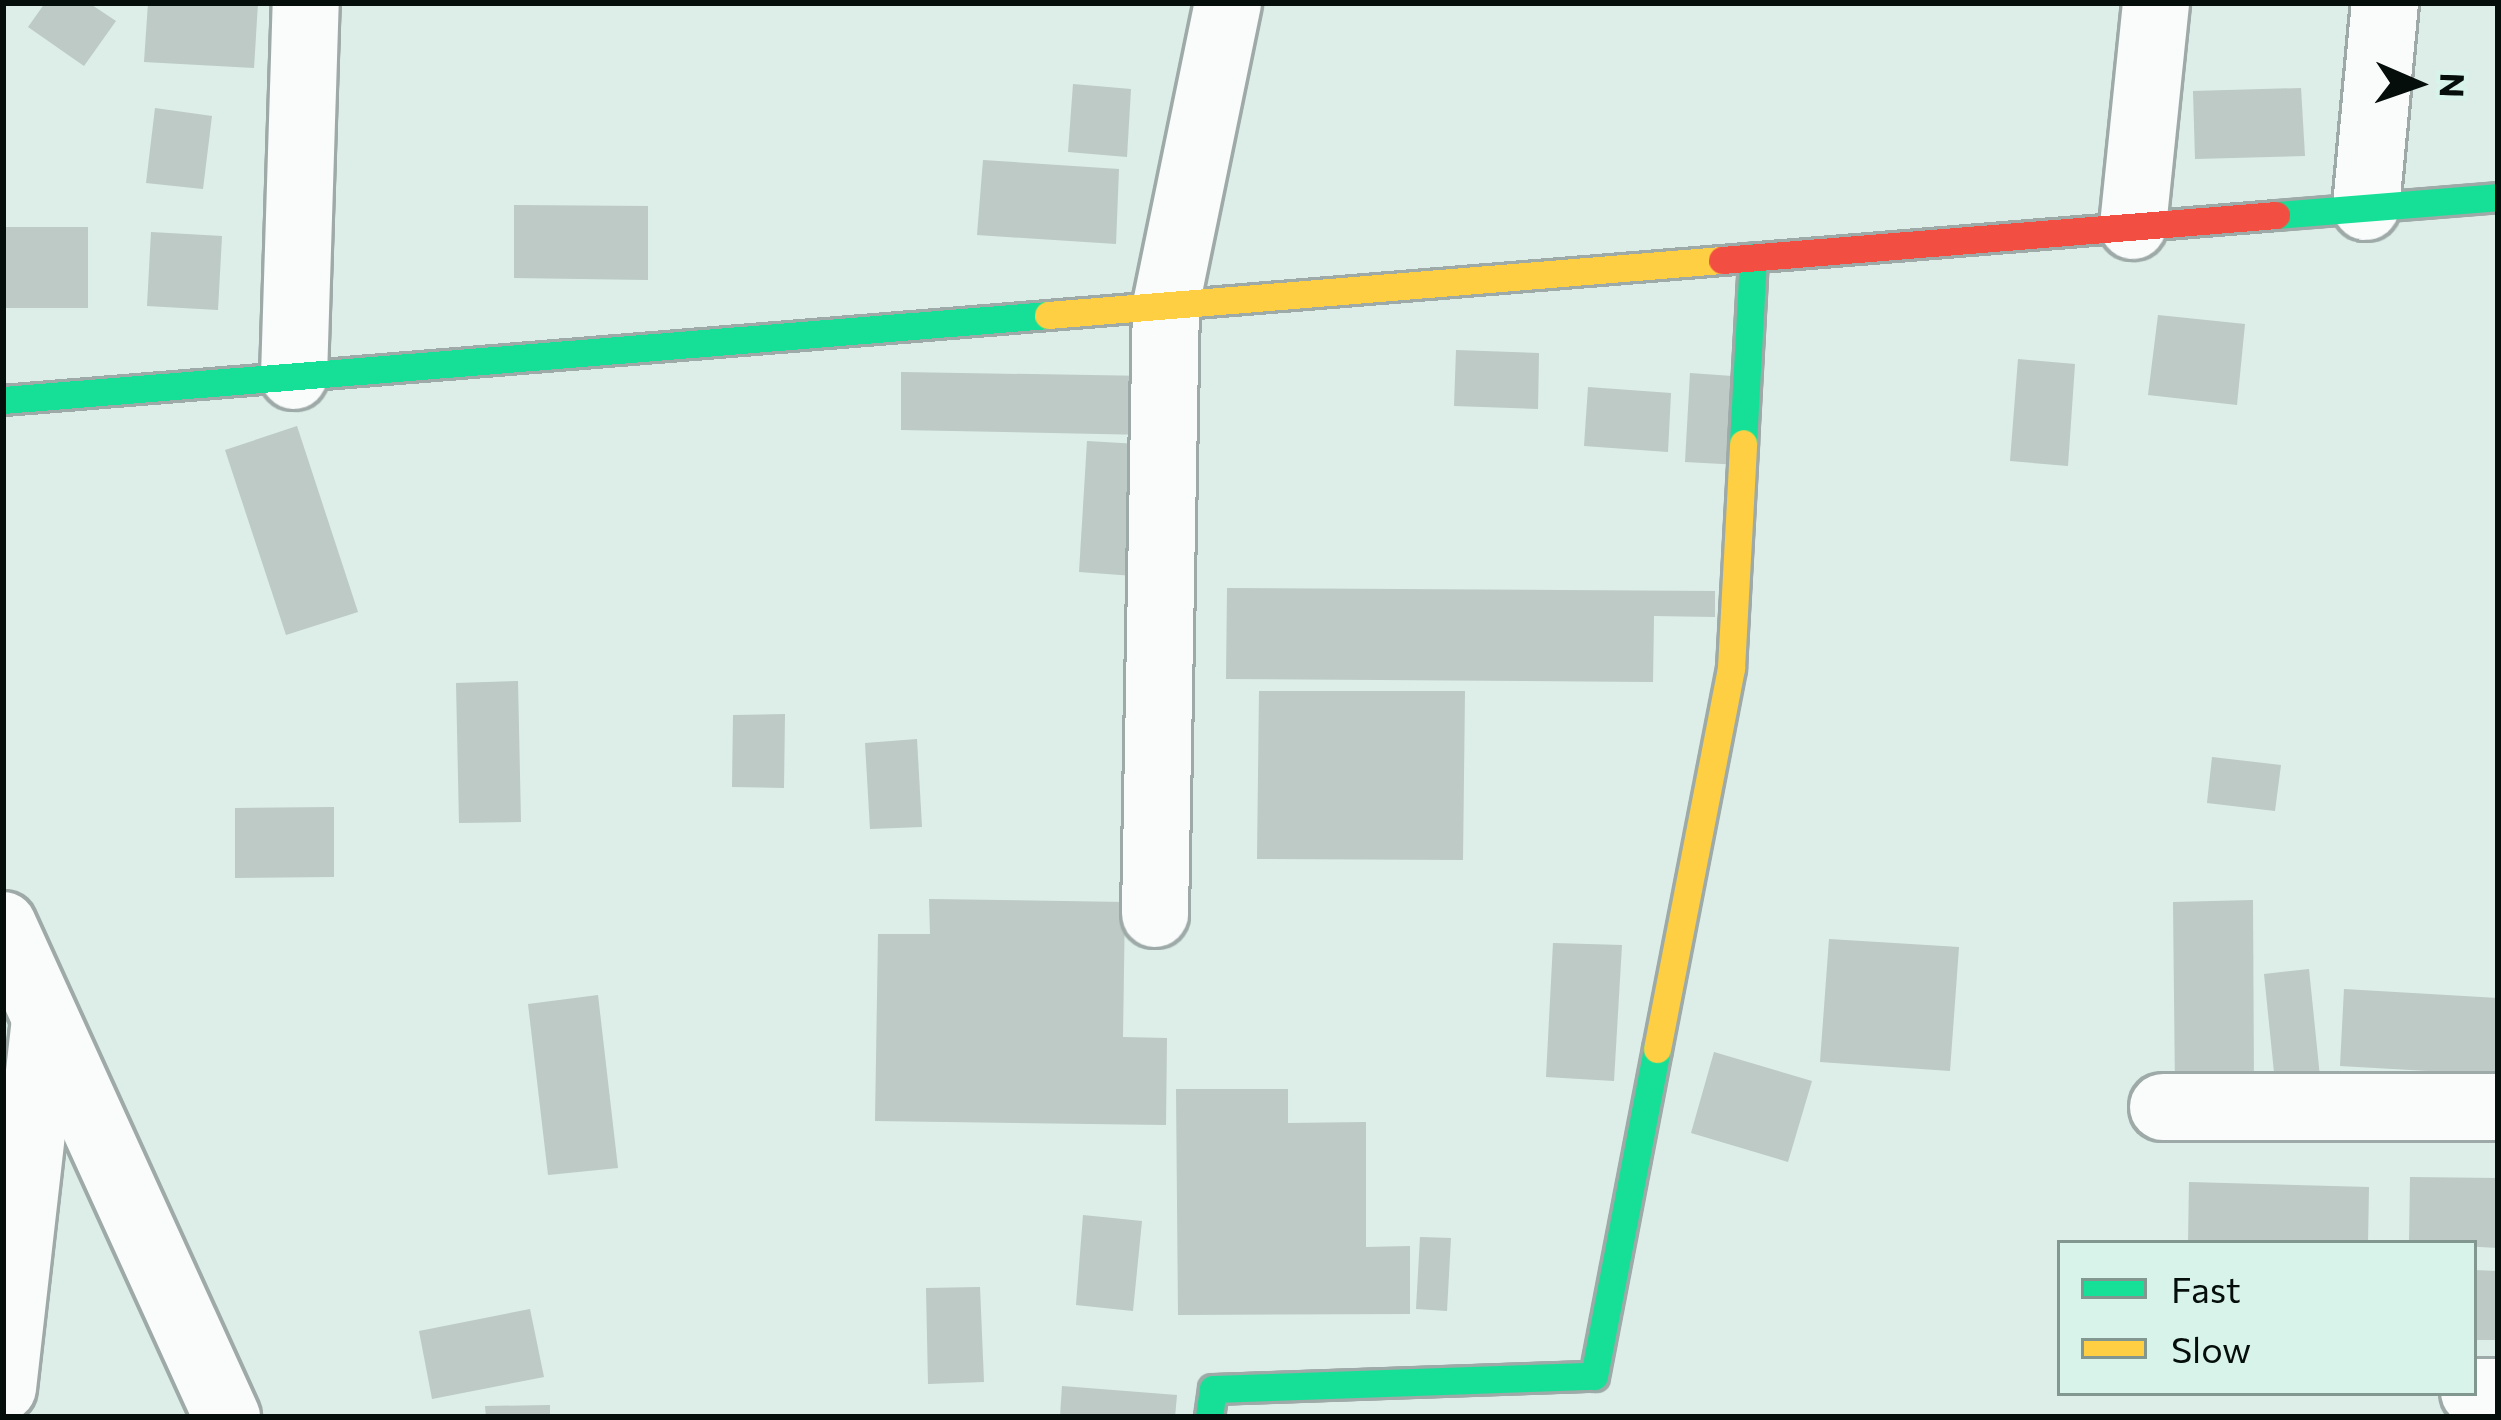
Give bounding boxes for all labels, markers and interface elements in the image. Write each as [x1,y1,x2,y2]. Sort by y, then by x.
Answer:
north arrow [2357,24,2477,144]
text: N [2433,72,2474,98]
legend [2057,1240,2477,1396]
text: Fast [2171,1266,2241,1310]
text: Slow [2171,1326,2251,1370]

